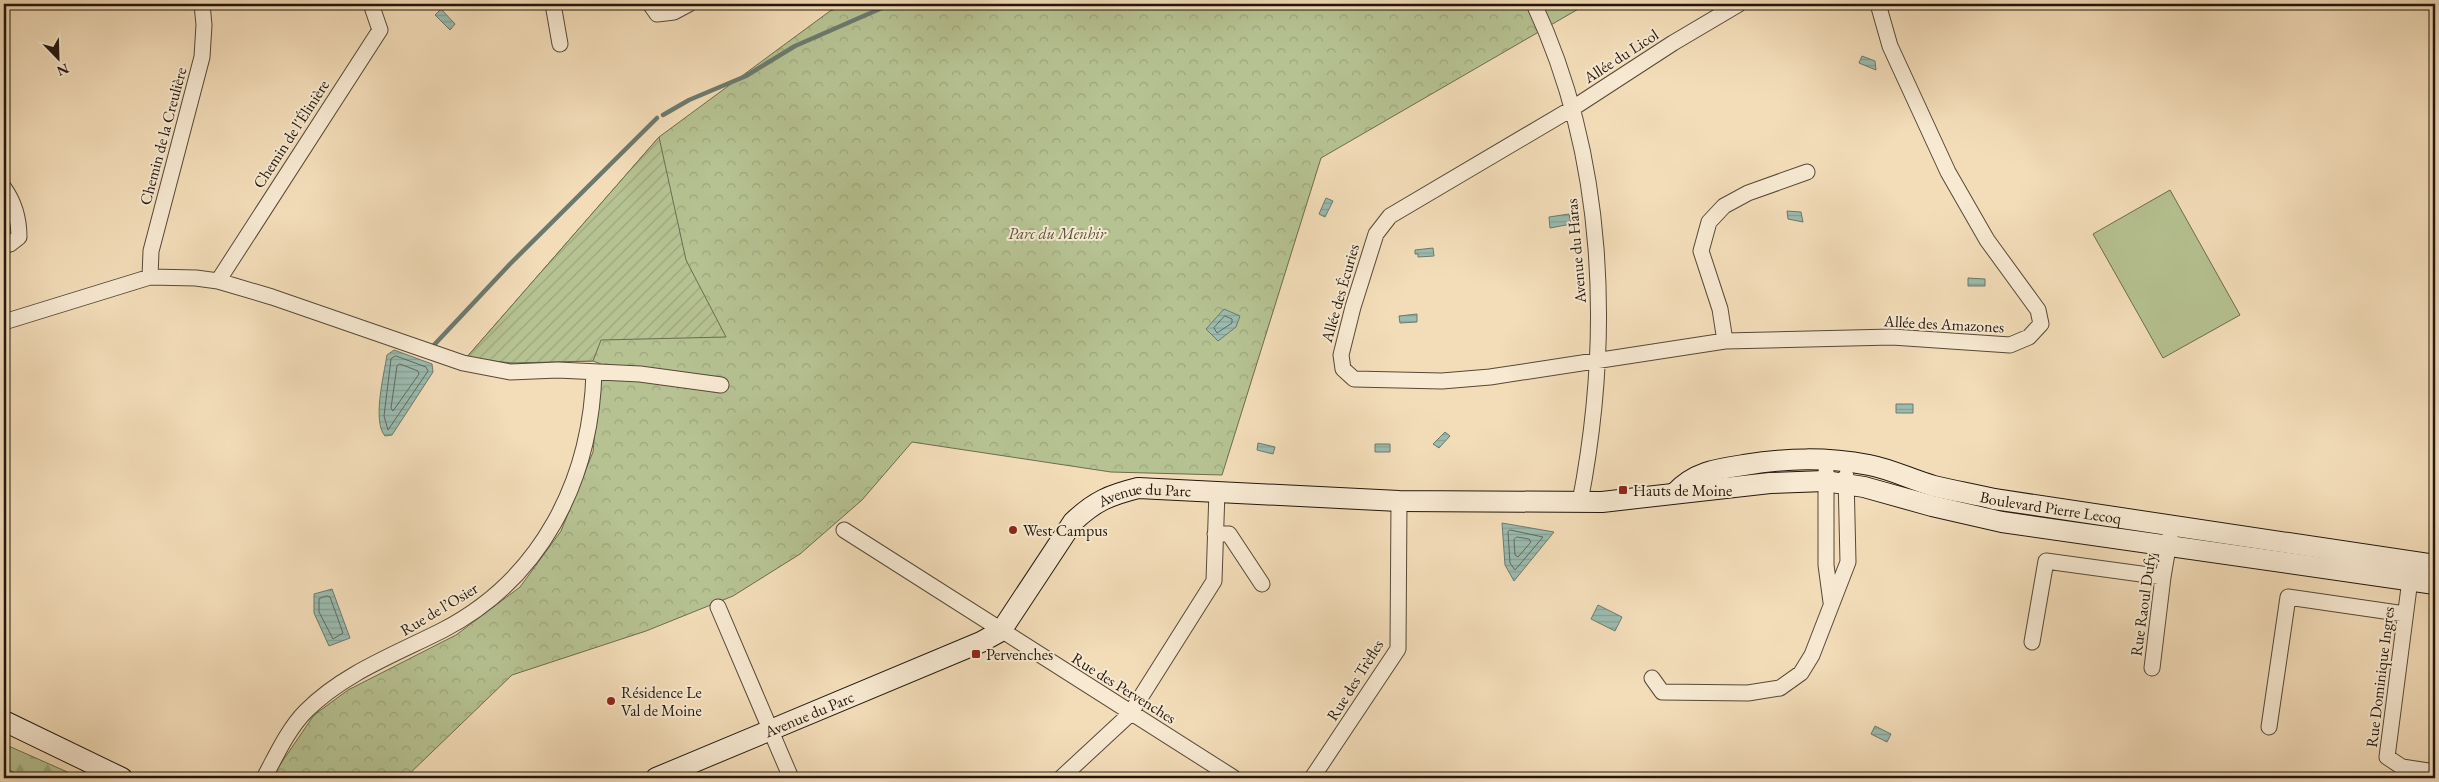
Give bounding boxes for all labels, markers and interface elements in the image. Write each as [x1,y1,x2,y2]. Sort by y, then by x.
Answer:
street label: Allée du Licol [1579,24,1662,88]
north arrow [32,32,82,82]
text: N [54,59,72,81]
street label: Chemin de la Creulière [135,65,191,207]
street label: Chemin de l'Élinière [248,76,334,192]
street label: Avenue du Haras [1561,198,1591,305]
park label: Parc du Menhir [1008,223,1107,244]
street label: Allée des Écuries [1316,241,1364,346]
street label: Allée des Amazones [1882,310,2005,338]
street label: Avenue du Parc [1093,477,1192,512]
place label: Hauts de Moine [1633,480,1732,501]
marker: Hauts de Moine [1617,484,1629,496]
street label: Boulevard Pierre Lecoq [1978,486,2124,529]
place label: West Campus [1023,520,1108,541]
marker: West Campus [1007,524,1019,536]
street label: Rue Raoul Dufy [2125,552,2161,657]
street label: Rue de l’Osier [396,577,482,640]
street label: Rue Dominique Ingres [2361,605,2399,749]
street label: Rue des Trèfles [1322,635,1388,725]
place label: Pervenches [986,644,1053,665]
marker: Pervenches [970,648,982,660]
street label: Rue des Pervenches [1068,648,1180,728]
place label: Résidence Le Val de Moine [621,682,702,721]
street label: Avenue du Parc [760,686,857,742]
marker: Résidence Le Val de Moine [605,695,617,707]

